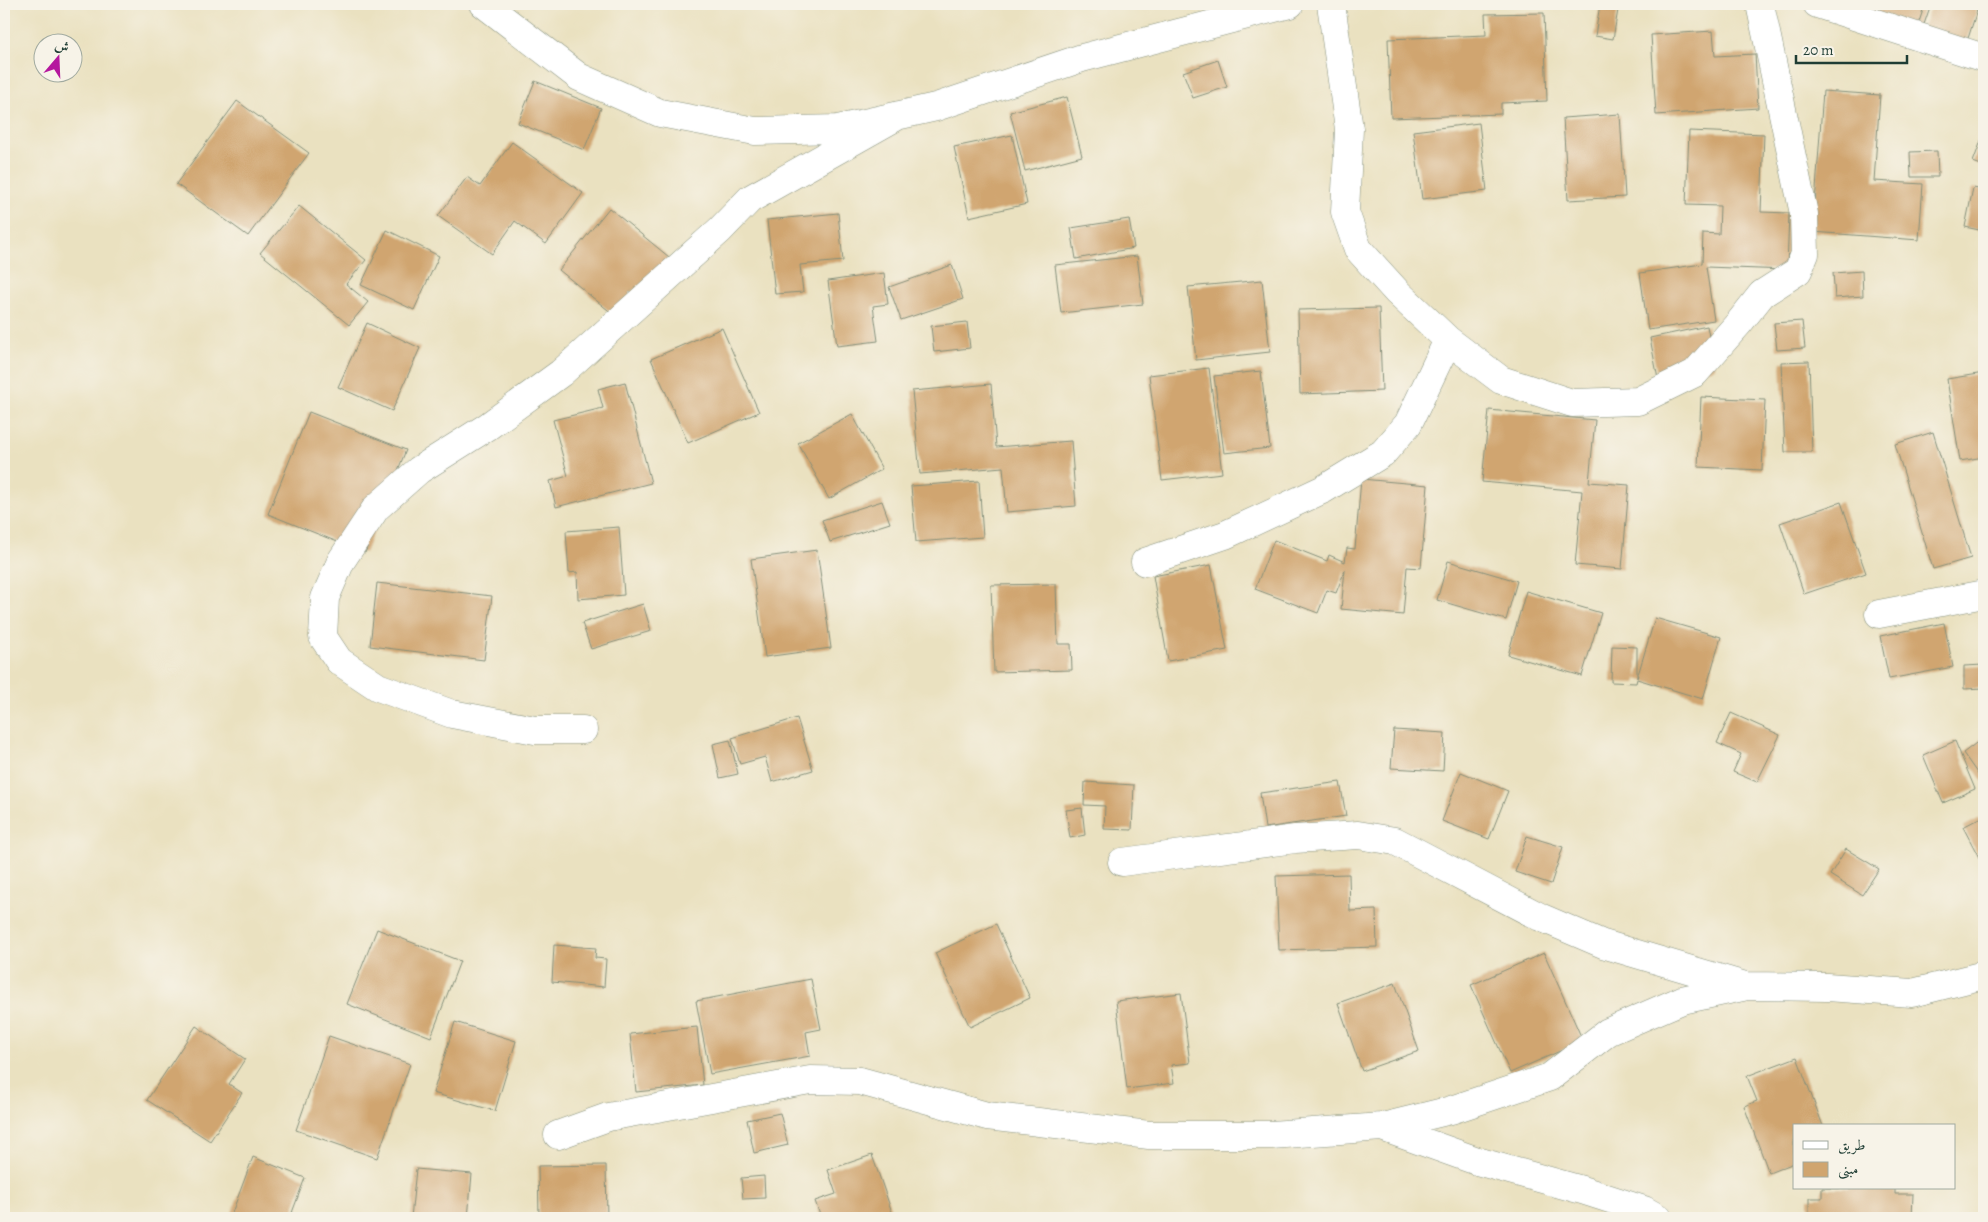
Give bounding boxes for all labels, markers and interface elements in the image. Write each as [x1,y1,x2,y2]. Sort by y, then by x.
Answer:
north arrow [32,32,82,82]
scale bar [1796,32,1907,64]
text: ش [52,35,72,57]
text: 20 m [1803,40,1834,60]
legend [1793,1124,1956,1190]
text: طريق [1838,1135,1865,1155]
text: مبنى [1838,1159,1858,1180]

